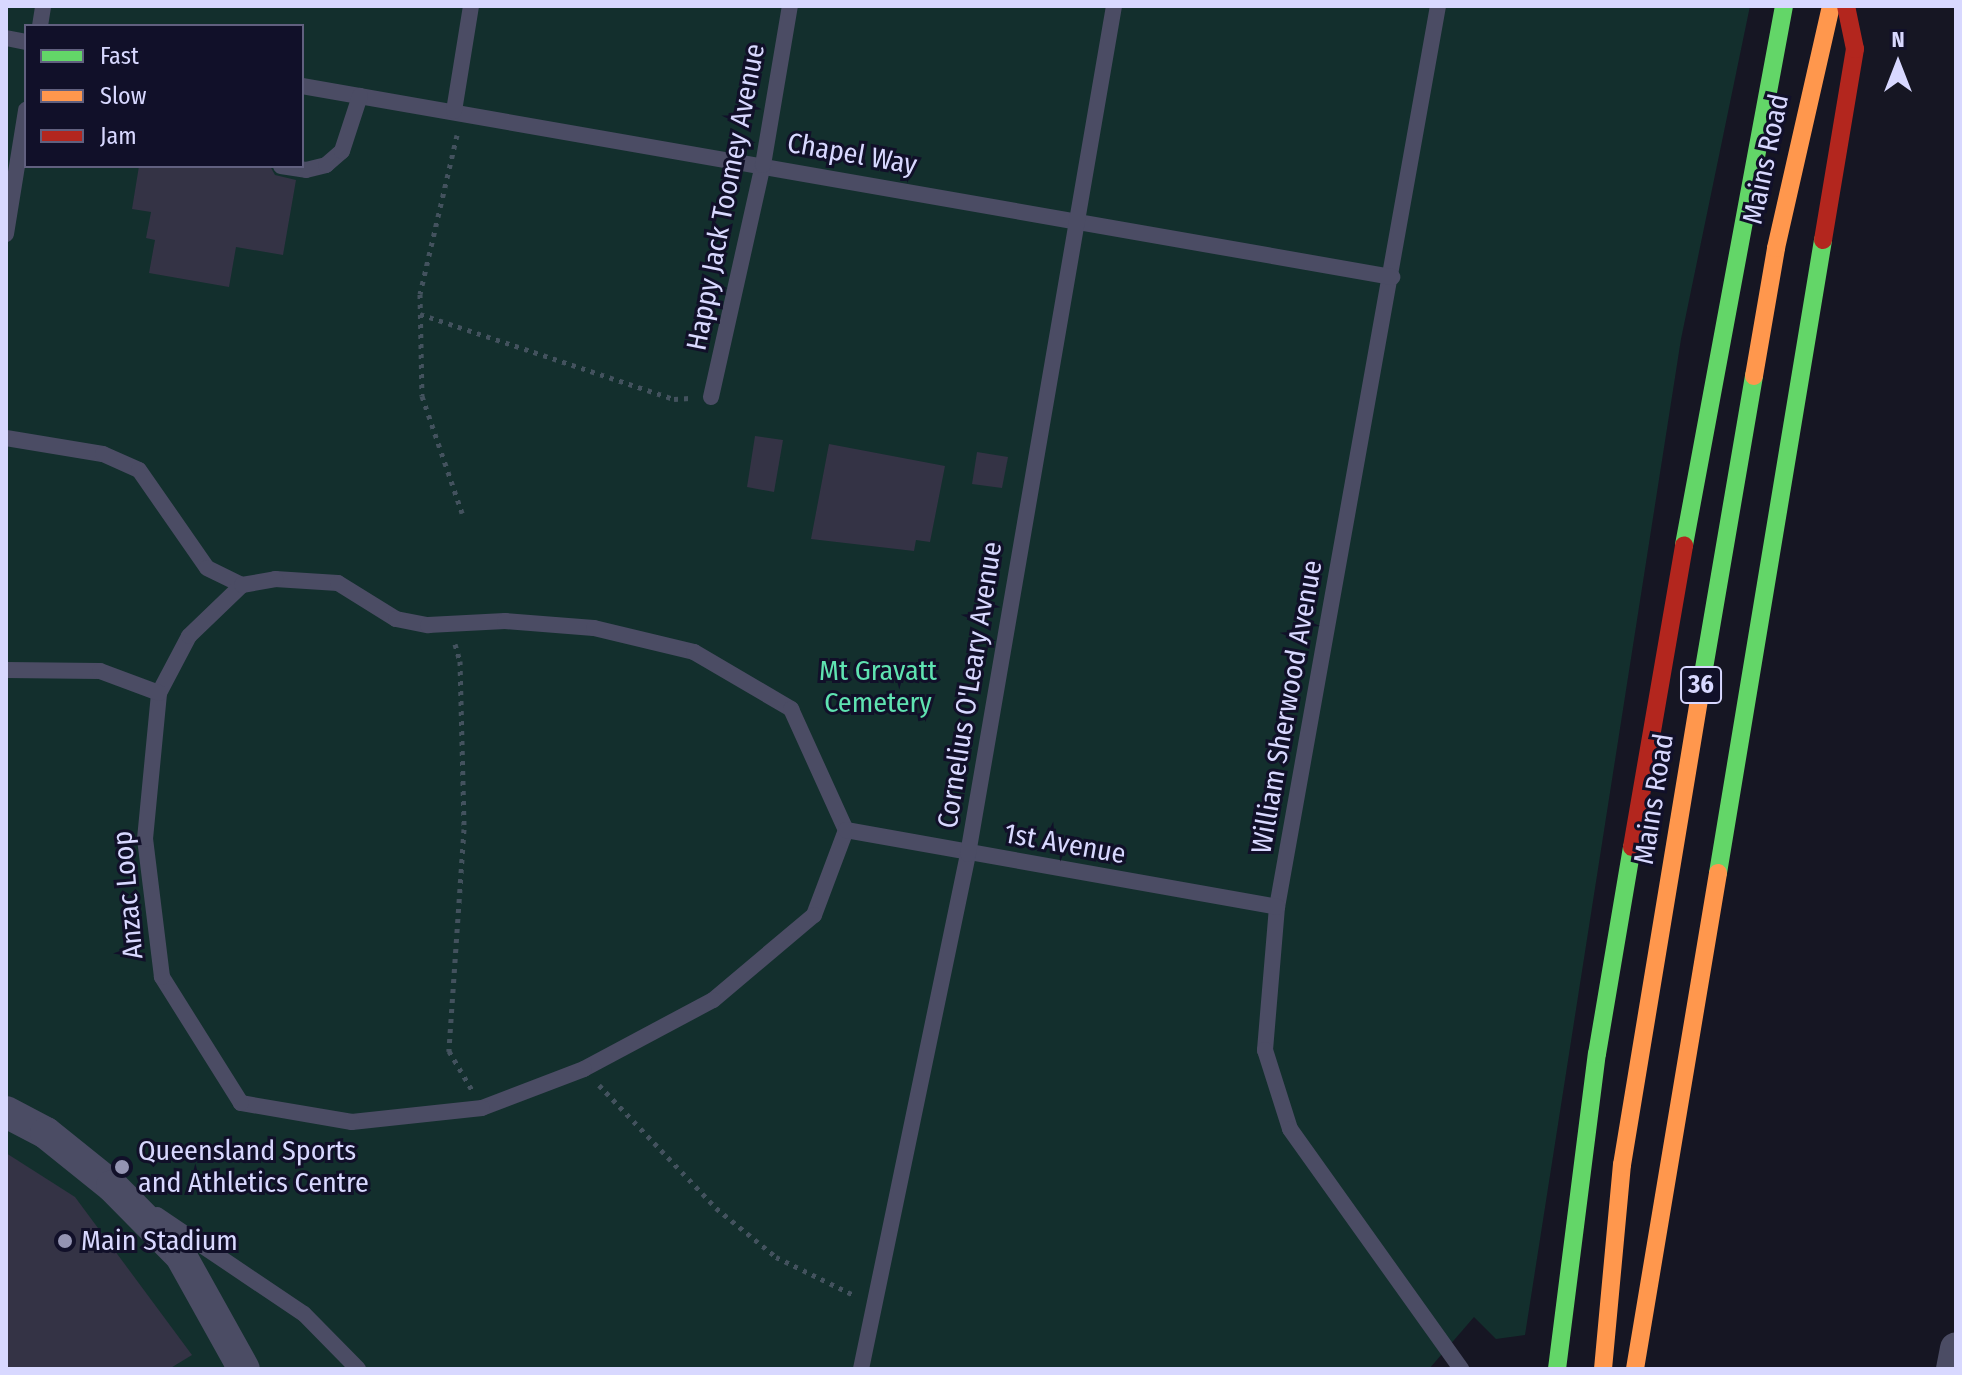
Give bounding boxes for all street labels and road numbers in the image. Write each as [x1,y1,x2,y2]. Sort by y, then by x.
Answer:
street label: Happy Jack Toomey Avenue [680,41,772,353]
street label: Mains Road [1736,91,1796,227]
street label: Chapel Way [785,126,919,182]
street label: Cornelius O'Leary Avenue [931,539,1009,831]
street label: William Sherwood Avenue [1245,558,1329,856]
road number: 36 [1679,663,1723,707]
street label: Mains Road [1627,731,1681,867]
street label: 1st Avenue [1002,817,1128,871]
street label: Anzac Loop [106,829,150,961]

